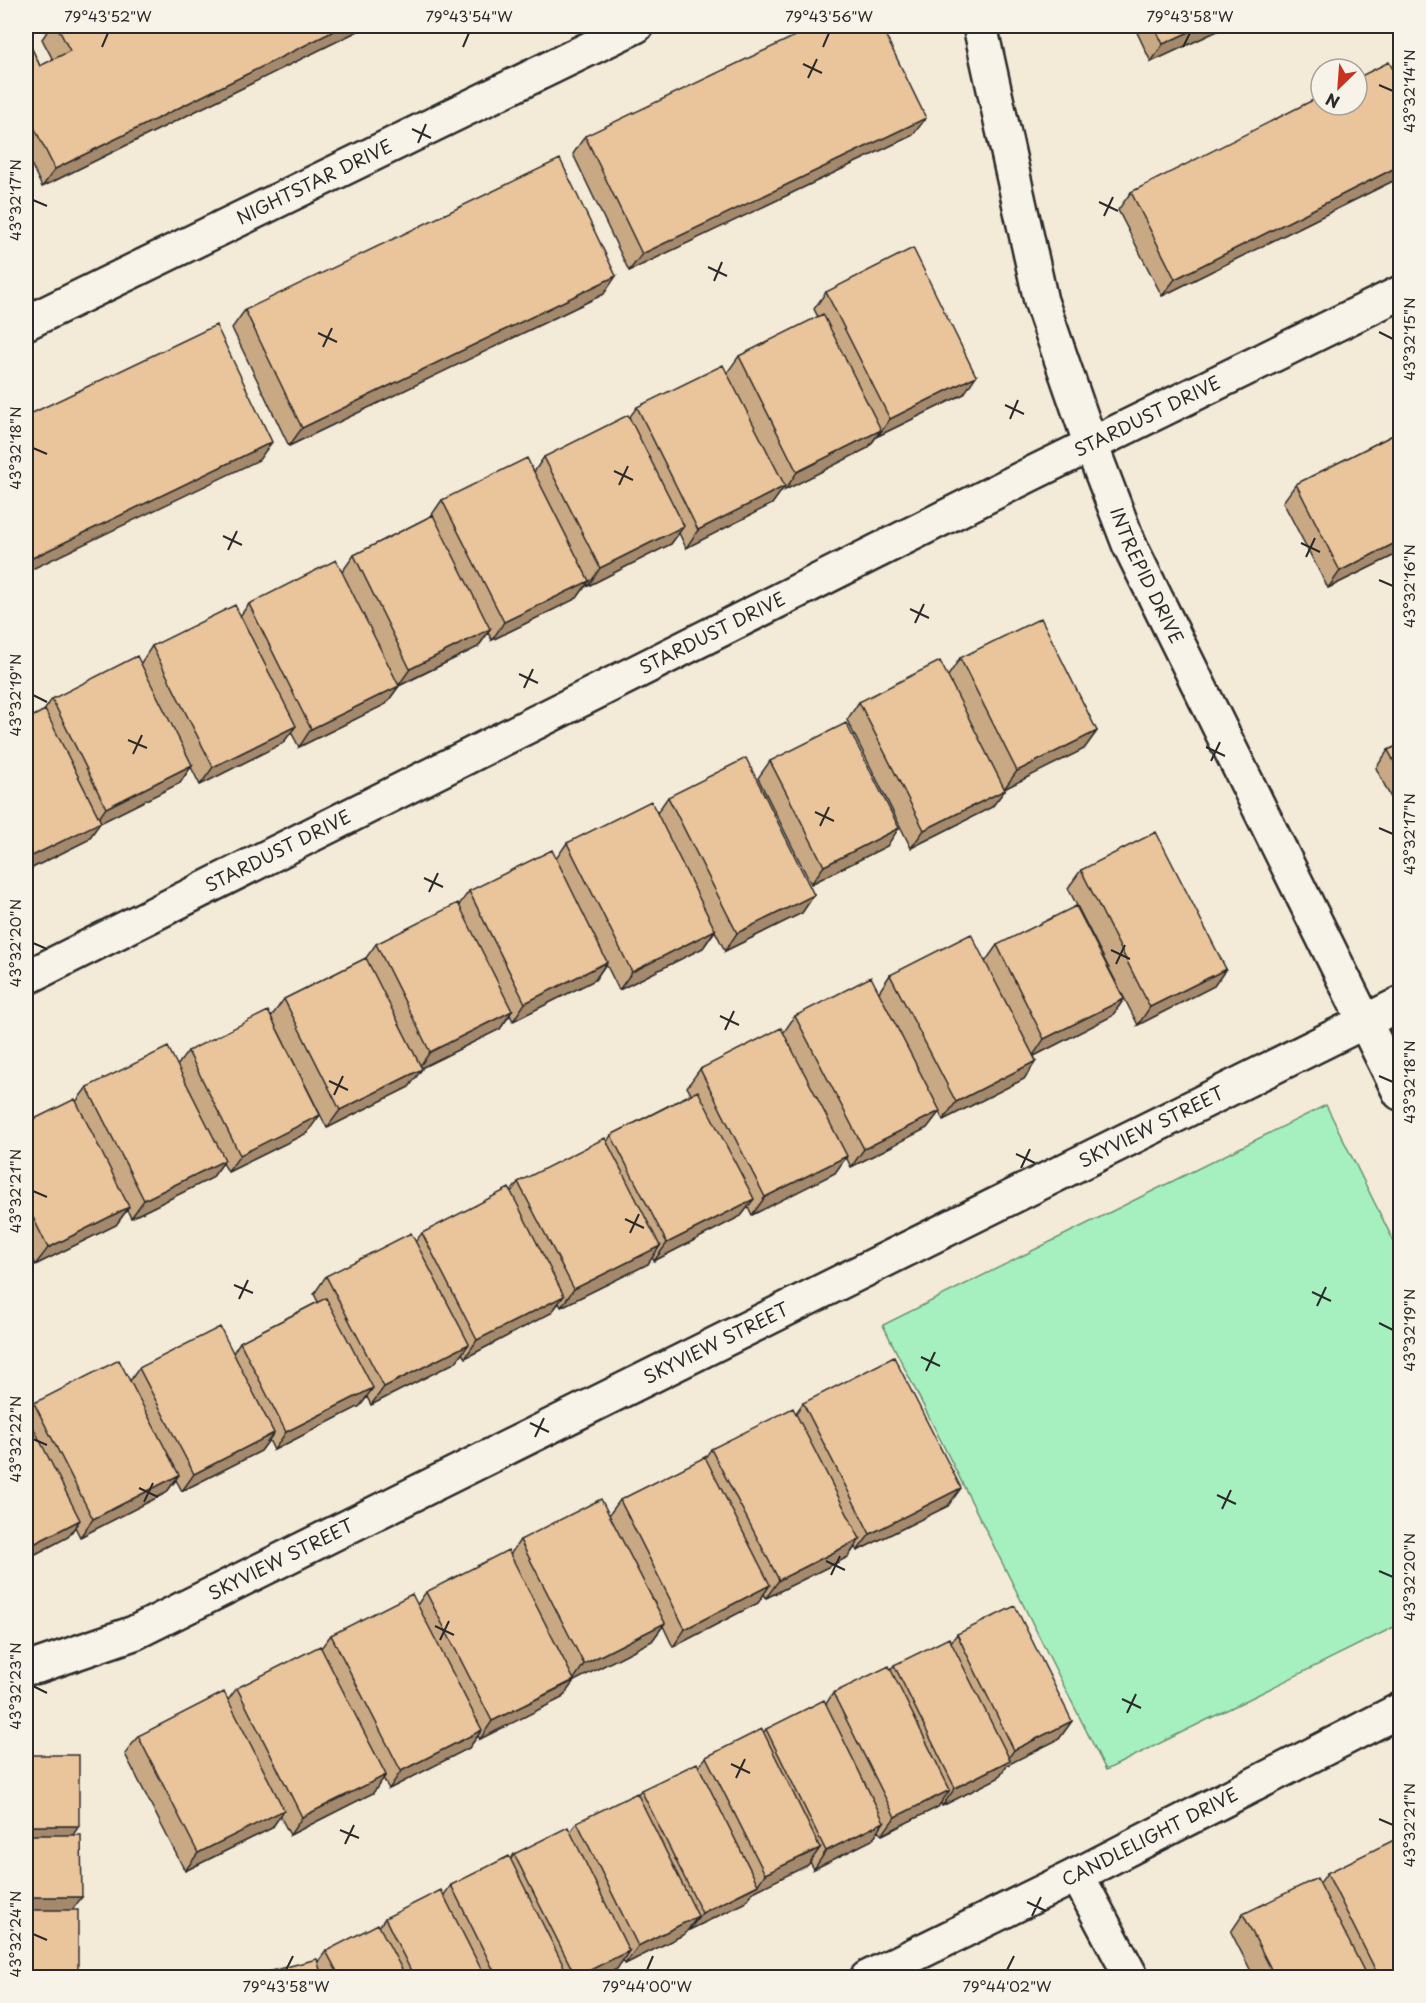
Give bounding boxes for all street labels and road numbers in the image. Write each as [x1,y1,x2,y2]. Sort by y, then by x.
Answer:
street label: NIGHTSTAR DRIVE [232,132,396,230]
street label: STARDUST DRIVE [1069,368,1225,463]
street label: INTREPID DRIVE [1104,503,1191,648]
street label: STARDUST DRIVE [634,584,789,680]
street label: STARDUST DRIVE [200,802,355,898]
street label: SKYVIEW STREET [1074,1078,1229,1174]
street label: SKYVIEW STREET [638,1294,794,1390]
street label: SKYVIEW STREET [203,1511,358,1606]
street label: CANDLELIGHT DRIVE [1057,1780,1242,1892]

